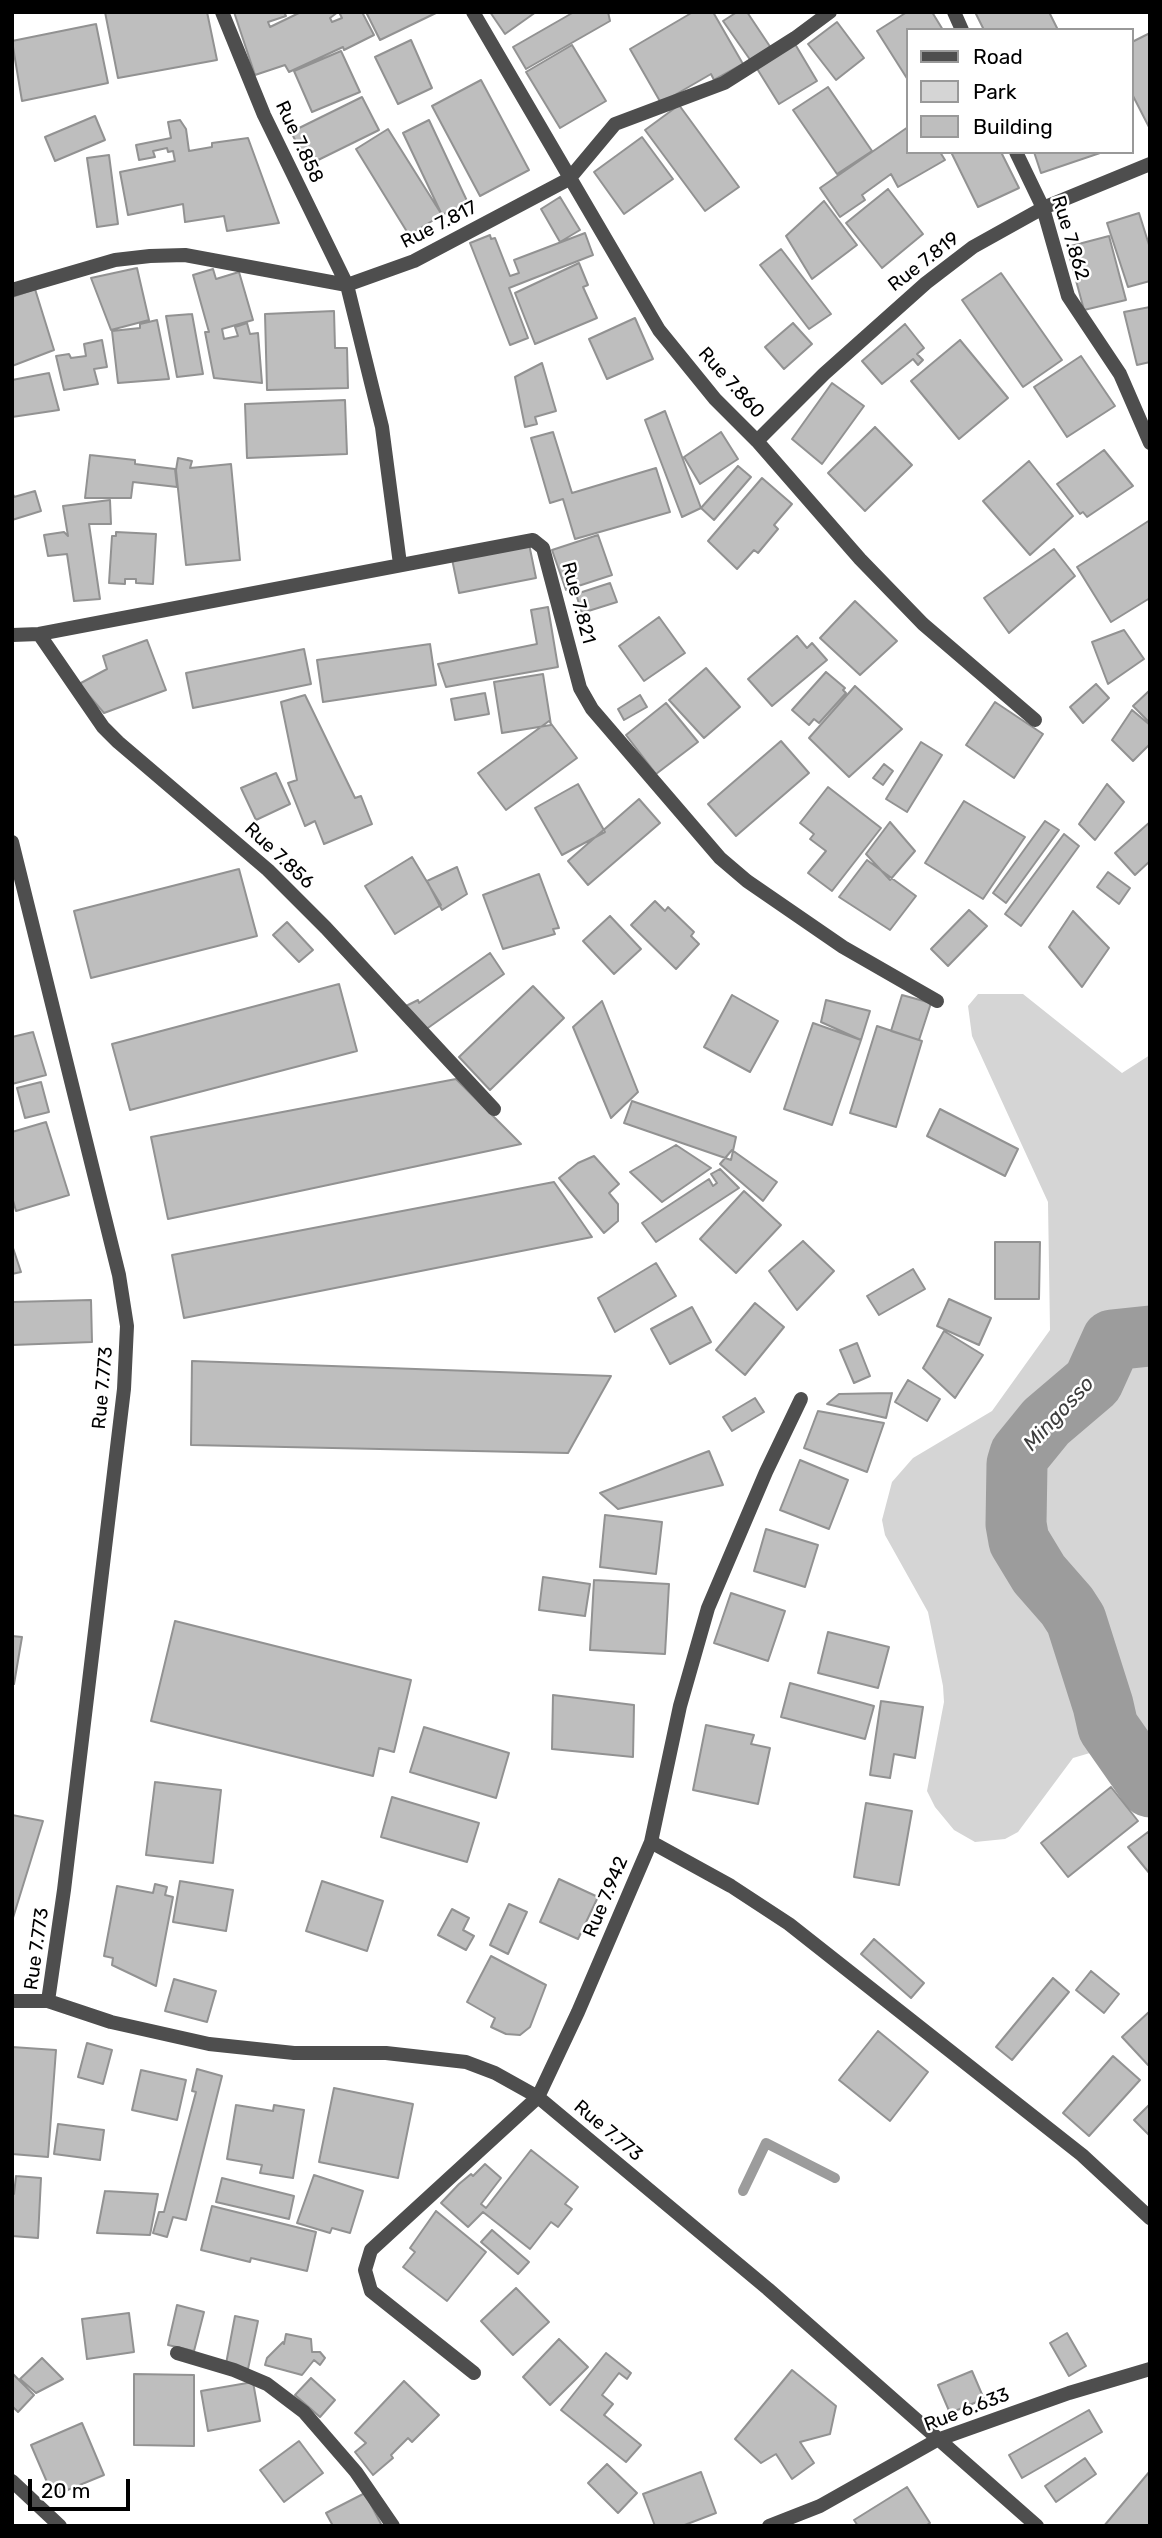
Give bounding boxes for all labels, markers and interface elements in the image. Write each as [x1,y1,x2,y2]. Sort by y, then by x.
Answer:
legend [906,28,1134,154]
text: Road [973,44,1023,69]
text: Park [973,79,1017,104]
street label: Rue 7.858 [270,97,328,187]
text: Building [973,114,1053,139]
street label: Rue 7.862 [1046,193,1094,283]
street label: Rue 7.817 [397,196,481,254]
street label: Rue 7.819 [884,227,964,297]
street label: Rue 7.860 [693,343,769,423]
street label: Rue 7.821 [556,560,600,646]
street label: Rue 7.856 [239,818,319,894]
street label: Rue 7.773 [88,1346,118,1430]
water label: Mingosso [1018,1372,1100,1456]
street label: Rue 7.942 [579,1853,633,1941]
street label: Rue 7.773 [20,1906,54,1992]
street label: Rue 7.773 [569,2096,647,2166]
street label: Rue 6.633 [921,2383,1013,2437]
scale bar [32,2464,133,2508]
text: 20 m [41,2478,90,2503]

